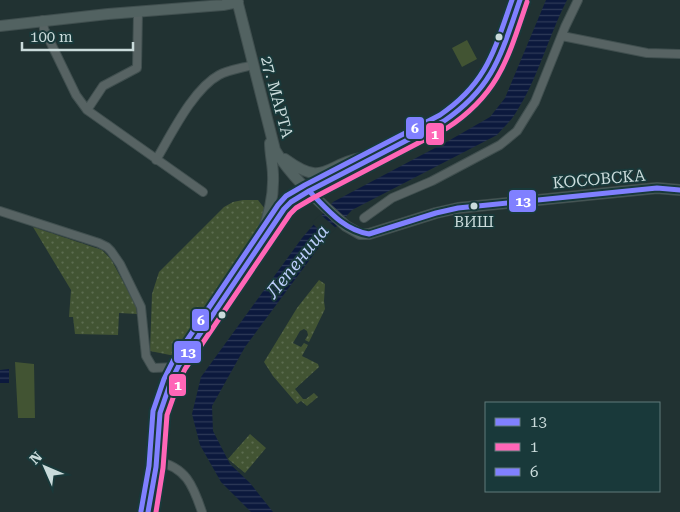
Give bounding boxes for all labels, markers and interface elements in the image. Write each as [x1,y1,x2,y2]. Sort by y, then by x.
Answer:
scale bar [22,20,134,52]
text: 100 m [30,28,73,46]
unlabelled marker [494,32,504,42]
street label: 27. МАРТА [257,54,297,141]
line badge: 6 [405,116,425,140]
text: 6 [411,120,419,136]
line badge: 1 [425,122,445,146]
text: 1 [431,126,439,142]
street label: КОСОВСКА [552,165,647,193]
line badge: 13 [508,189,537,213]
text: 13 [515,193,531,209]
marker: ВИШ [469,201,479,211]
place label: ВИШ [454,213,494,231]
water label: Лепеница [261,220,333,302]
line badge: 6 [191,308,210,332]
unlabelled marker [217,310,227,320]
text: 6 [197,312,205,328]
line badge: 13 [173,340,202,364]
text: 13 [180,344,196,360]
line badge: 1 [168,373,187,397]
text: 1 [174,377,182,393]
legend [485,402,660,492]
text: 13 [530,413,547,431]
text: 1 [530,438,538,456]
north arrow [20,442,70,492]
text: N [26,448,45,467]
text: 6 [530,463,538,481]

